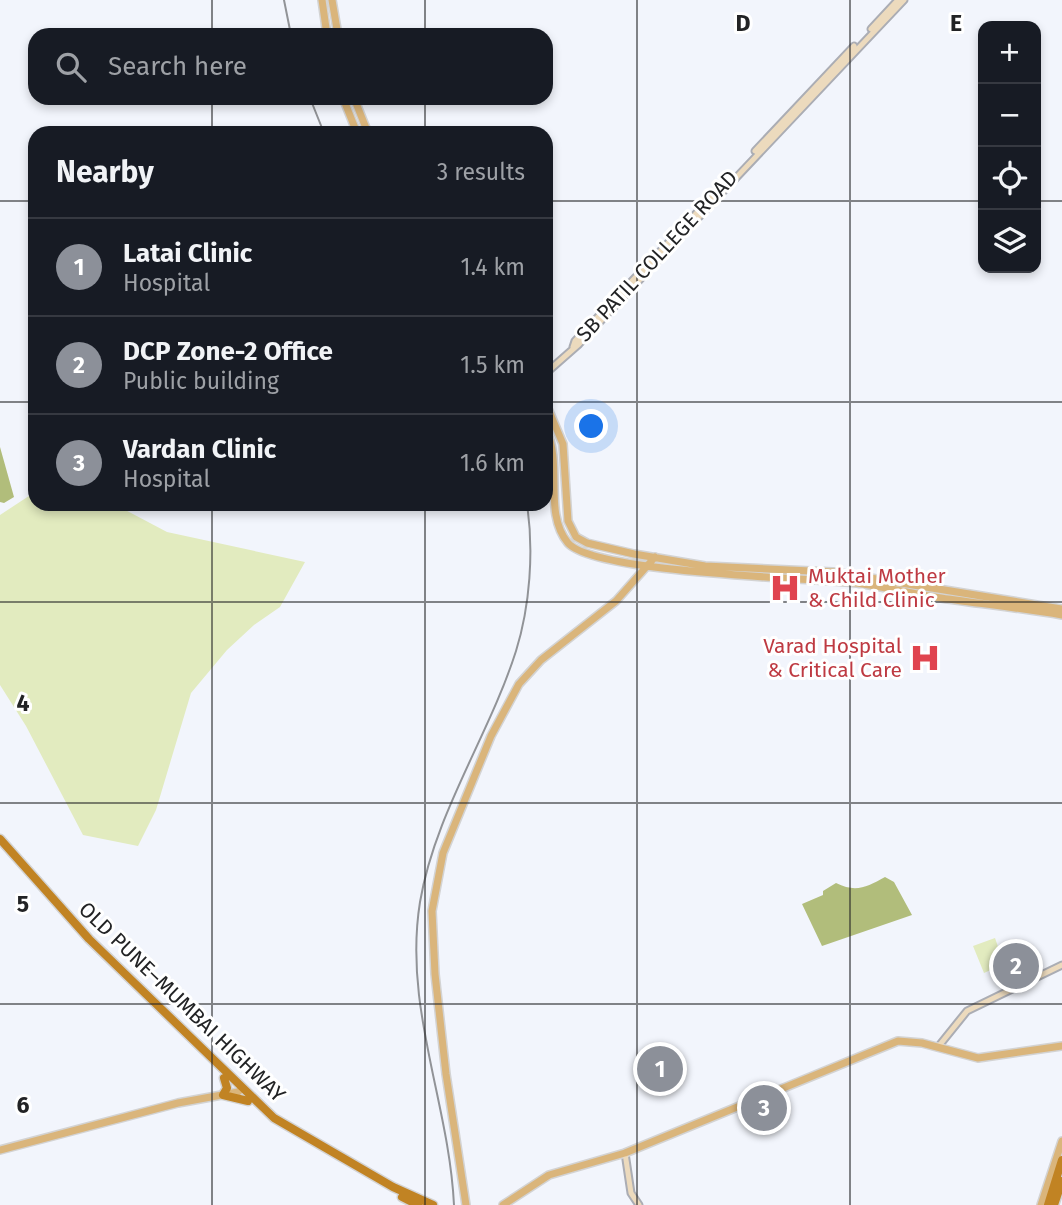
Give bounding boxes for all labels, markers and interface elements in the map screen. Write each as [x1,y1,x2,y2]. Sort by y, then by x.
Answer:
text: D [736,9,751,37]
text: E [950,9,962,37]
map controls [978,21,1041,273]
button: + [978,21,1041,84]
search box [28,28,553,105]
icon: search [52,48,90,86]
text: Search here [108,51,247,82]
button: − [978,84,1041,147]
button: locate [978,147,1041,210]
text: Nearby [56,154,154,190]
text: 3 results [437,158,525,186]
street label: SB PATIL COLLEGE ROAD [571,165,743,347]
button: layers [978,210,1041,273]
text: Latai Clinic [123,238,252,269]
text: 1 [74,253,84,281]
text: 1.4 km [460,253,525,281]
text: Hospital [123,269,210,297]
text: DCP Zone-2 Office [123,336,333,367]
text: 2 [73,351,85,379]
text: 1.5 km [460,351,525,379]
text: Public building [123,367,279,395]
your location [574,409,608,443]
text: Vardan Clinic [123,434,276,465]
text: 3 [73,449,85,477]
text: 1.6 km [460,449,525,477]
text: Hospital [123,465,210,493]
place label: Muktai Mother & Child Clinic [808,563,946,613]
hospital icon: Muktai Mother & Child Clinic [768,571,802,605]
place label: Varad Hospital & Critical Care [763,633,902,683]
hospital icon: Varad Hospital & Critical Care [908,641,942,675]
text: 4 [17,689,30,717]
text: 5 [17,890,29,918]
street label: OLD PUNE–MUMBAI HIGHWAY [73,896,291,1108]
pin: 2 [993,940,1039,992]
pin: 1 [637,1043,683,1095]
pin: 3 [741,1082,787,1134]
text: 6 [17,1091,30,1119]

